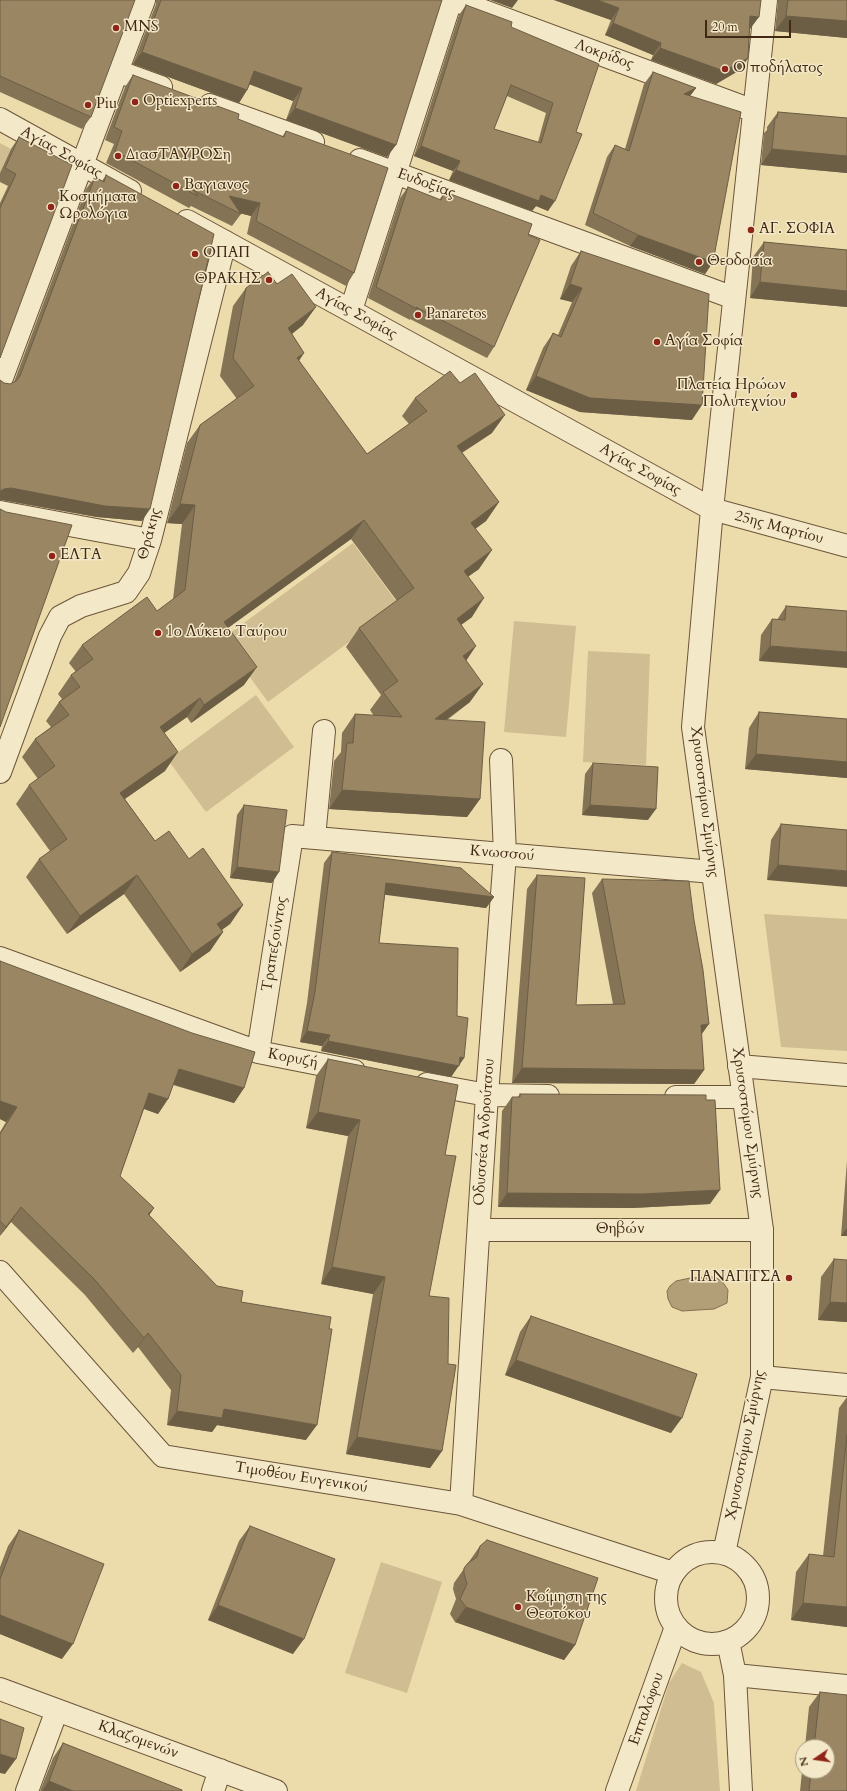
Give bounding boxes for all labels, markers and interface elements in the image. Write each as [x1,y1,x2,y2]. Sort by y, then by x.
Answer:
scale bar [707,12,793,38]
place label: MNS [124,19,158,37]
text: 20 m [712,19,738,35]
marker: MNS [111,23,121,33]
street label: Λοκρίδος [572,36,636,74]
place label: Ο ποδήλατος [733,60,823,78]
marker: Ο ποδήλατος [720,64,730,74]
place label: Optiexperts [143,93,217,111]
place label: Piu [96,96,117,114]
marker: Optiexperts [130,97,140,107]
marker: Piu [83,100,93,110]
street label: Αγίας Σοφίας [17,123,105,183]
place label: ΔιασΤΑΥΡΟΣη [126,147,231,165]
marker: ΔιασΤΑΥΡΟΣη [113,151,123,161]
street label: Ευδοξίας [394,165,458,203]
place label: Βαγιανος [184,177,248,195]
marker: Βαγιανος [171,181,181,191]
place label: Κοσμήματα Ωρολόγια [59,189,137,224]
marker: Κοσμήματα Ωρολόγια [46,202,56,212]
place label: ΑΓ. ΣΟΦΙΑ [759,221,835,239]
marker: ΑΓ. ΣΟΦΙΑ [746,225,756,235]
place label: ΟΠΑΠ [203,245,250,263]
marker: ΟΠΑΠ [190,249,200,259]
place label: Θεοδοσία [707,253,772,271]
marker: Θεοδοσία [694,257,704,267]
place label: ΘΡΑΚΗΣ [195,271,261,289]
marker: ΘΡΑΚΗΣ [264,275,274,285]
street label: Αγίας Σοφίας [312,284,400,344]
place label: Panaretos [426,306,487,324]
marker: Panaretos [413,310,423,320]
place label: Αγία Σοφία [665,333,743,351]
marker: Αγία Σοφία [652,337,662,347]
place label: Πλατεία Ηρώων Πολυτεχνίου [677,377,786,412]
marker: Πλατεία Ηρώων Πολυτεχνίου [789,390,799,400]
street label: Αγίας Σοφίας [596,440,684,500]
street label: Θράκης [134,506,166,562]
street label: 25ης Μαρτίου [733,507,825,549]
place label: ΕΛΤΑ [60,547,102,565]
marker: ΕΛΤΑ [47,551,57,561]
place label: 1ο Λύκειο Ταύρου [166,624,287,642]
marker: 1ο Λύκειο Ταύρου [153,628,163,638]
street label: Χρυσοστόμου Σμύρνης [686,725,722,879]
street label: Κνωσσού [469,842,535,866]
street label: Τραπεζούντος [259,895,291,993]
street label: Κορυζή [266,1045,320,1073]
street label: Χρυσοστόμου Σμύρνης [727,1046,767,1200]
street label: Οδυσσέα Ανδρούτσου [471,1058,499,1206]
street label: Θηβών [596,1221,644,1239]
place label: ΠΑΝΑΓΙΤΣΑ [690,1269,781,1287]
marker: ΠΑΝΑΓΙΤΣΑ [784,1273,794,1283]
street label: Χρυσοστόμου Σμύρνης [723,1368,769,1522]
street label: Τιμοθέου Ευγενικού [233,1459,369,1497]
place label: Κοίμηση της Θεοτόκου [526,1589,607,1624]
marker: Κοίμηση της Θεοτόκου [513,1602,523,1612]
street label: Επταλόφου [626,1670,668,1748]
street label: Κλαζομενών [95,1717,181,1763]
north arrow [795,1739,835,1779]
text: N [795,1755,812,1768]

